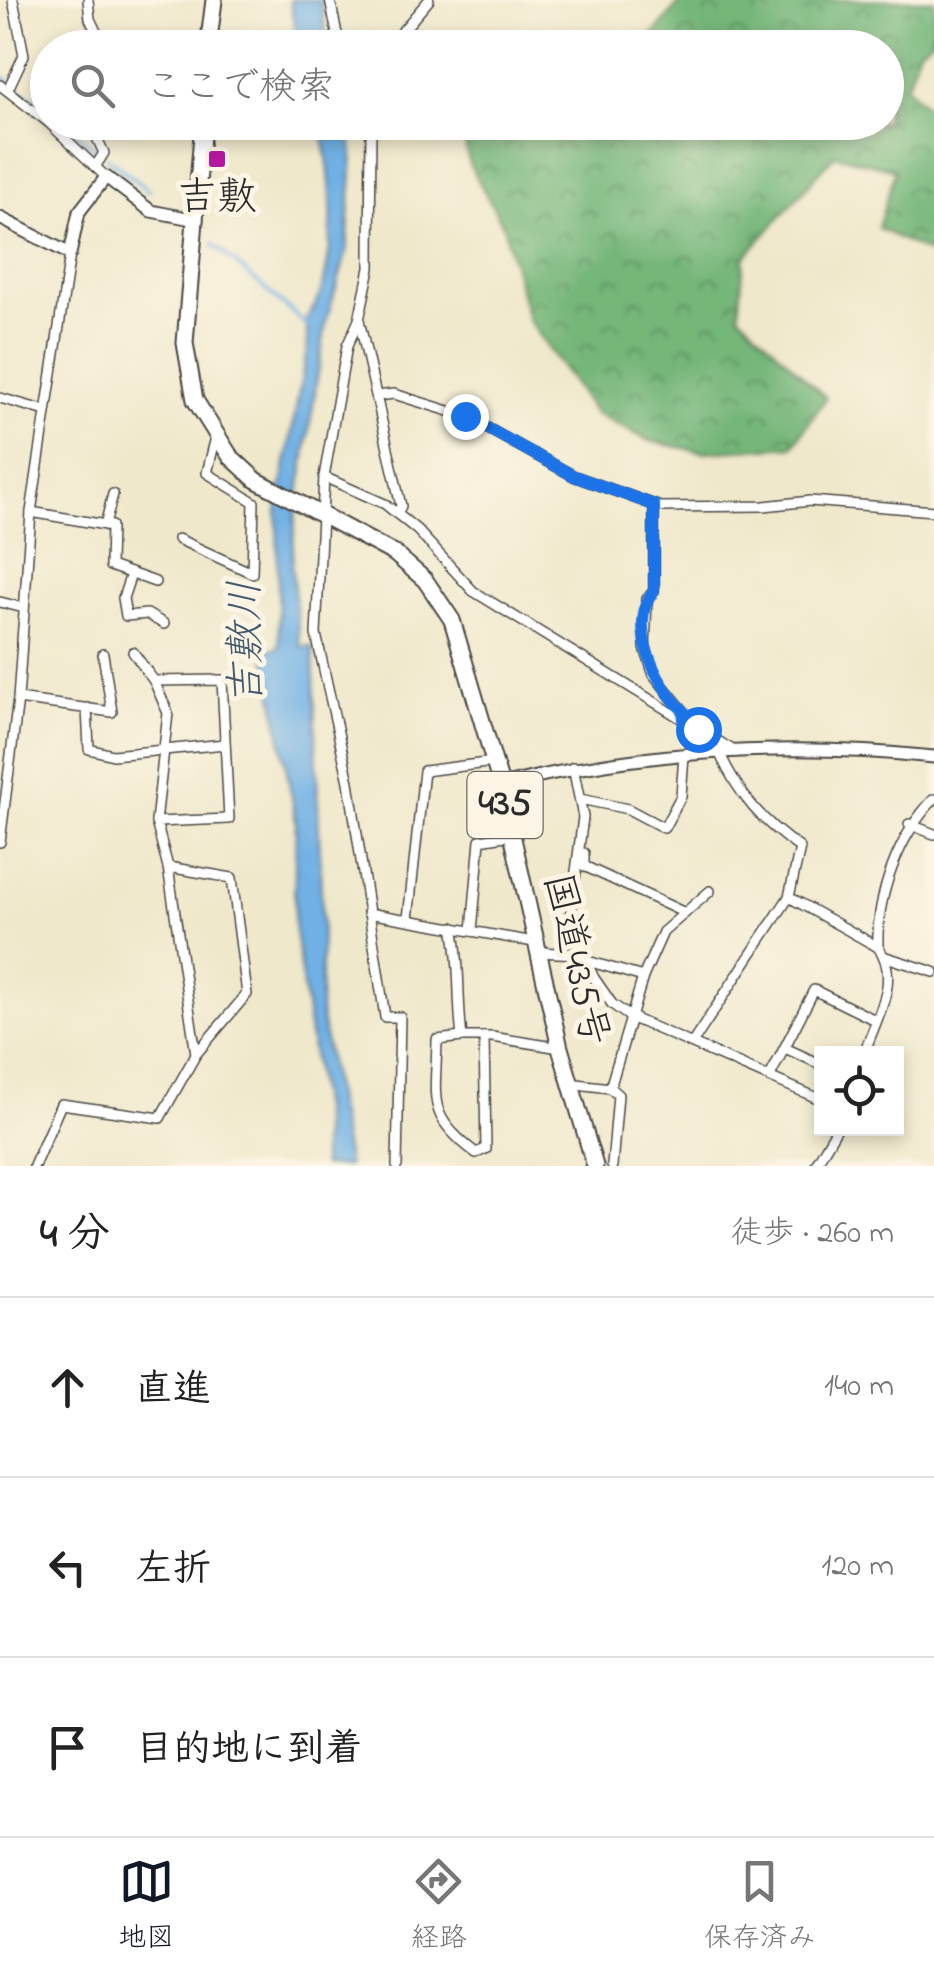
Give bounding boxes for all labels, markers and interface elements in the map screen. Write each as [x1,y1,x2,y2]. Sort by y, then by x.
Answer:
search box [30,30,904,140]
icon: search [65,58,120,113]
text: ここで検索 [145,61,335,117]
marker: 吉敷 [206,148,228,170]
place label: 吉敷 [177,170,257,229]
route end [443,394,489,440]
water label: 吉敷川 [216,579,280,707]
route start [676,707,722,753]
road number: 435 [468,772,542,838]
street label: 国道435号 [525,868,623,1052]
map controls [814,1046,904,1136]
button: locate [814,1046,904,1136]
text: 4 分 [40,1205,110,1266]
text: 徒歩 · 260 m [731,1211,894,1258]
icon: ahead [40,1360,95,1415]
text: 直進 [135,1363,211,1419]
text: 140 m [824,1364,894,1411]
icon: left [40,1540,95,1595]
text: 左折 [135,1543,211,1599]
text: 120 m [821,1544,894,1591]
icon: arrive [40,1720,95,1775]
text: 目的地に到着 [135,1723,363,1779]
tab: 地図 [118,1854,174,1960]
tab: 経路 [411,1854,467,1960]
tab: 保存済み [704,1854,816,1960]

